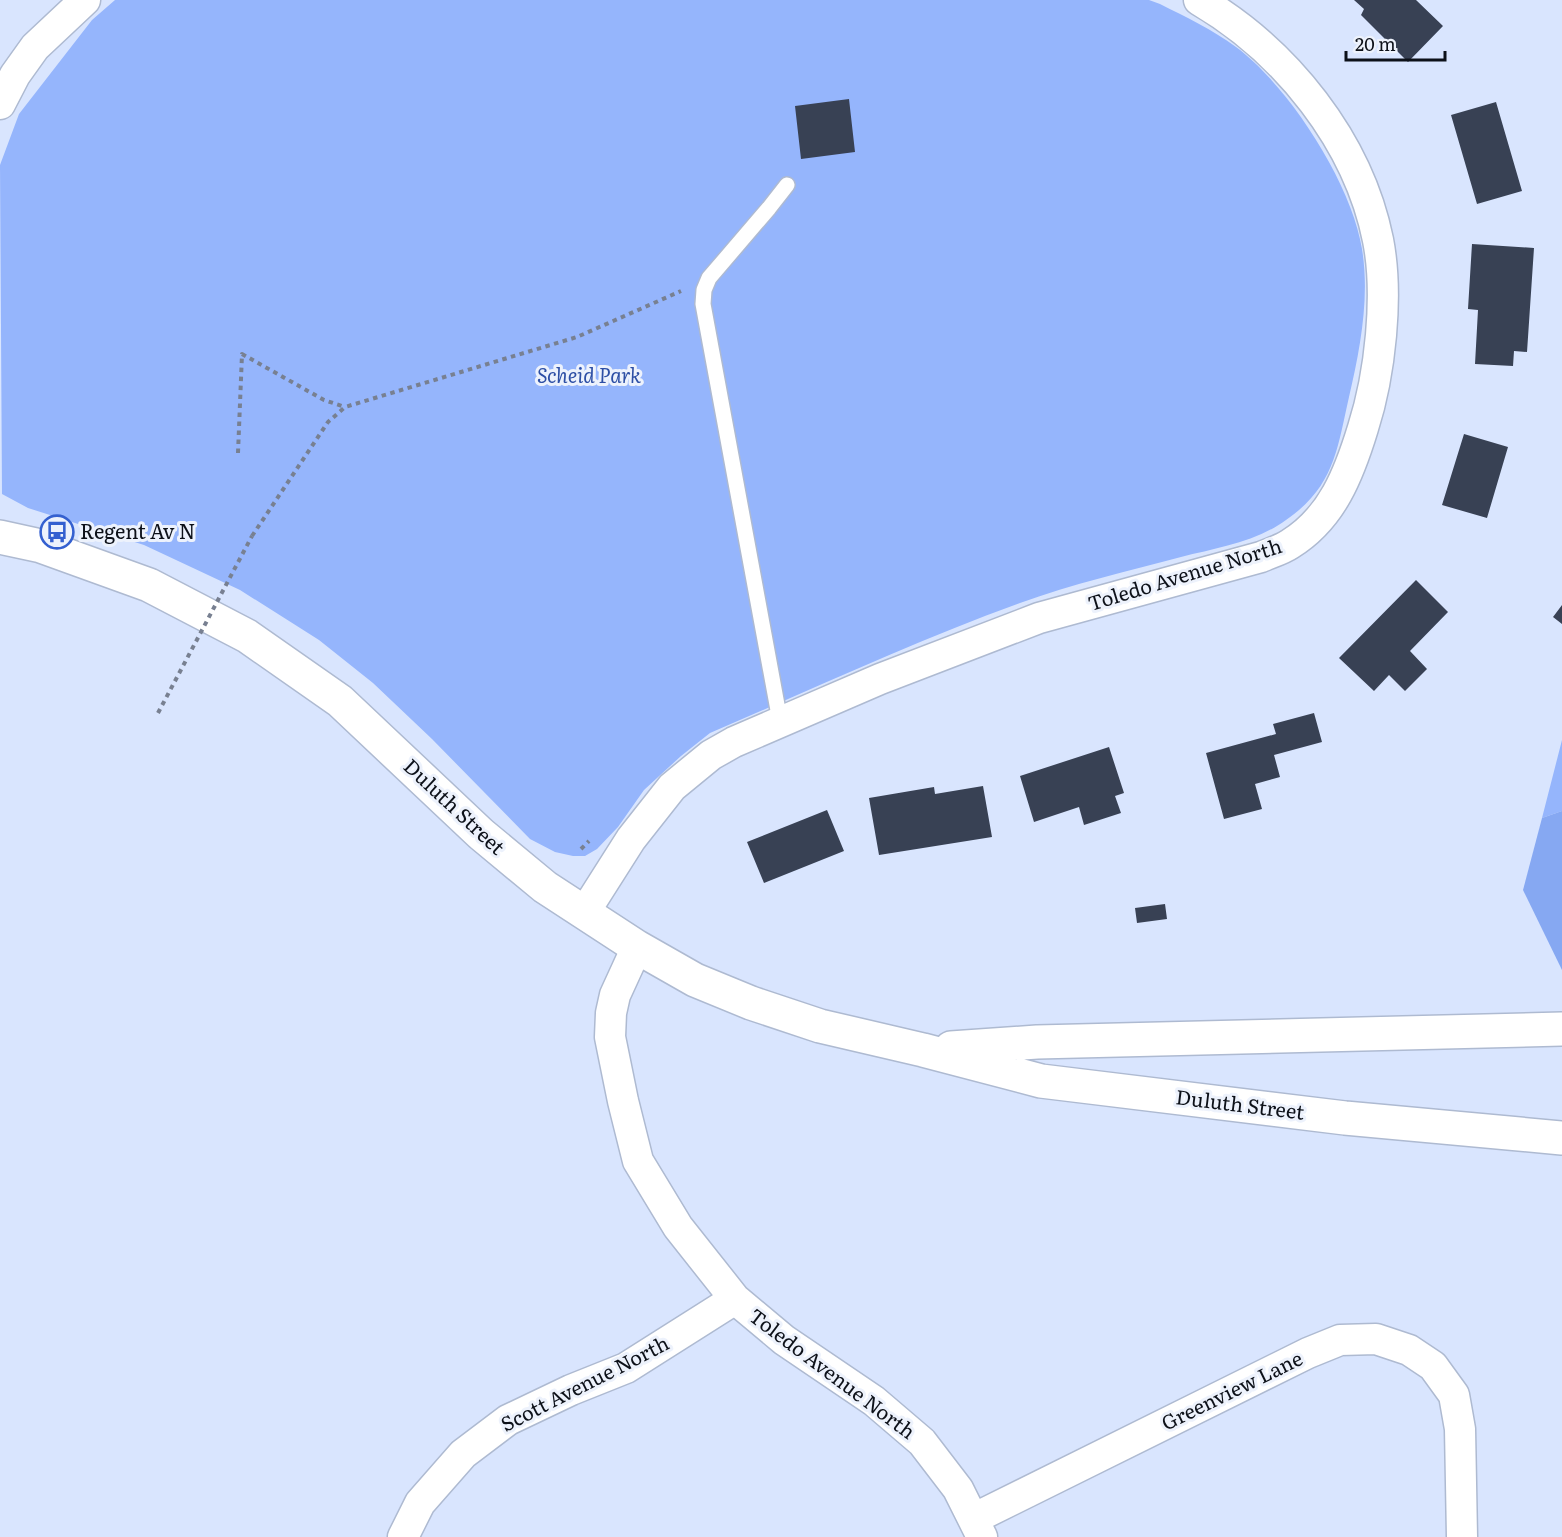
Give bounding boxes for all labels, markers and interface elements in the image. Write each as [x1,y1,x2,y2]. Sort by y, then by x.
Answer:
scale bar [1346,24,1445,62]
text: 20 m [1355,30,1396,57]
park label: Scheid Park [537,359,641,389]
bus stop icon: Regent Av N [39,514,75,550]
place label: Regent Av N [80,515,195,545]
street label: Toledo Avenue North [1084,529,1285,617]
street label: Duluth Street [398,751,513,861]
street label: Duluth Street [1174,1080,1306,1126]
street label: Toledo Avenue North [744,1300,923,1445]
street label: Scott Avenue North [495,1327,674,1438]
street label: Greenview Lane [1155,1342,1307,1436]

